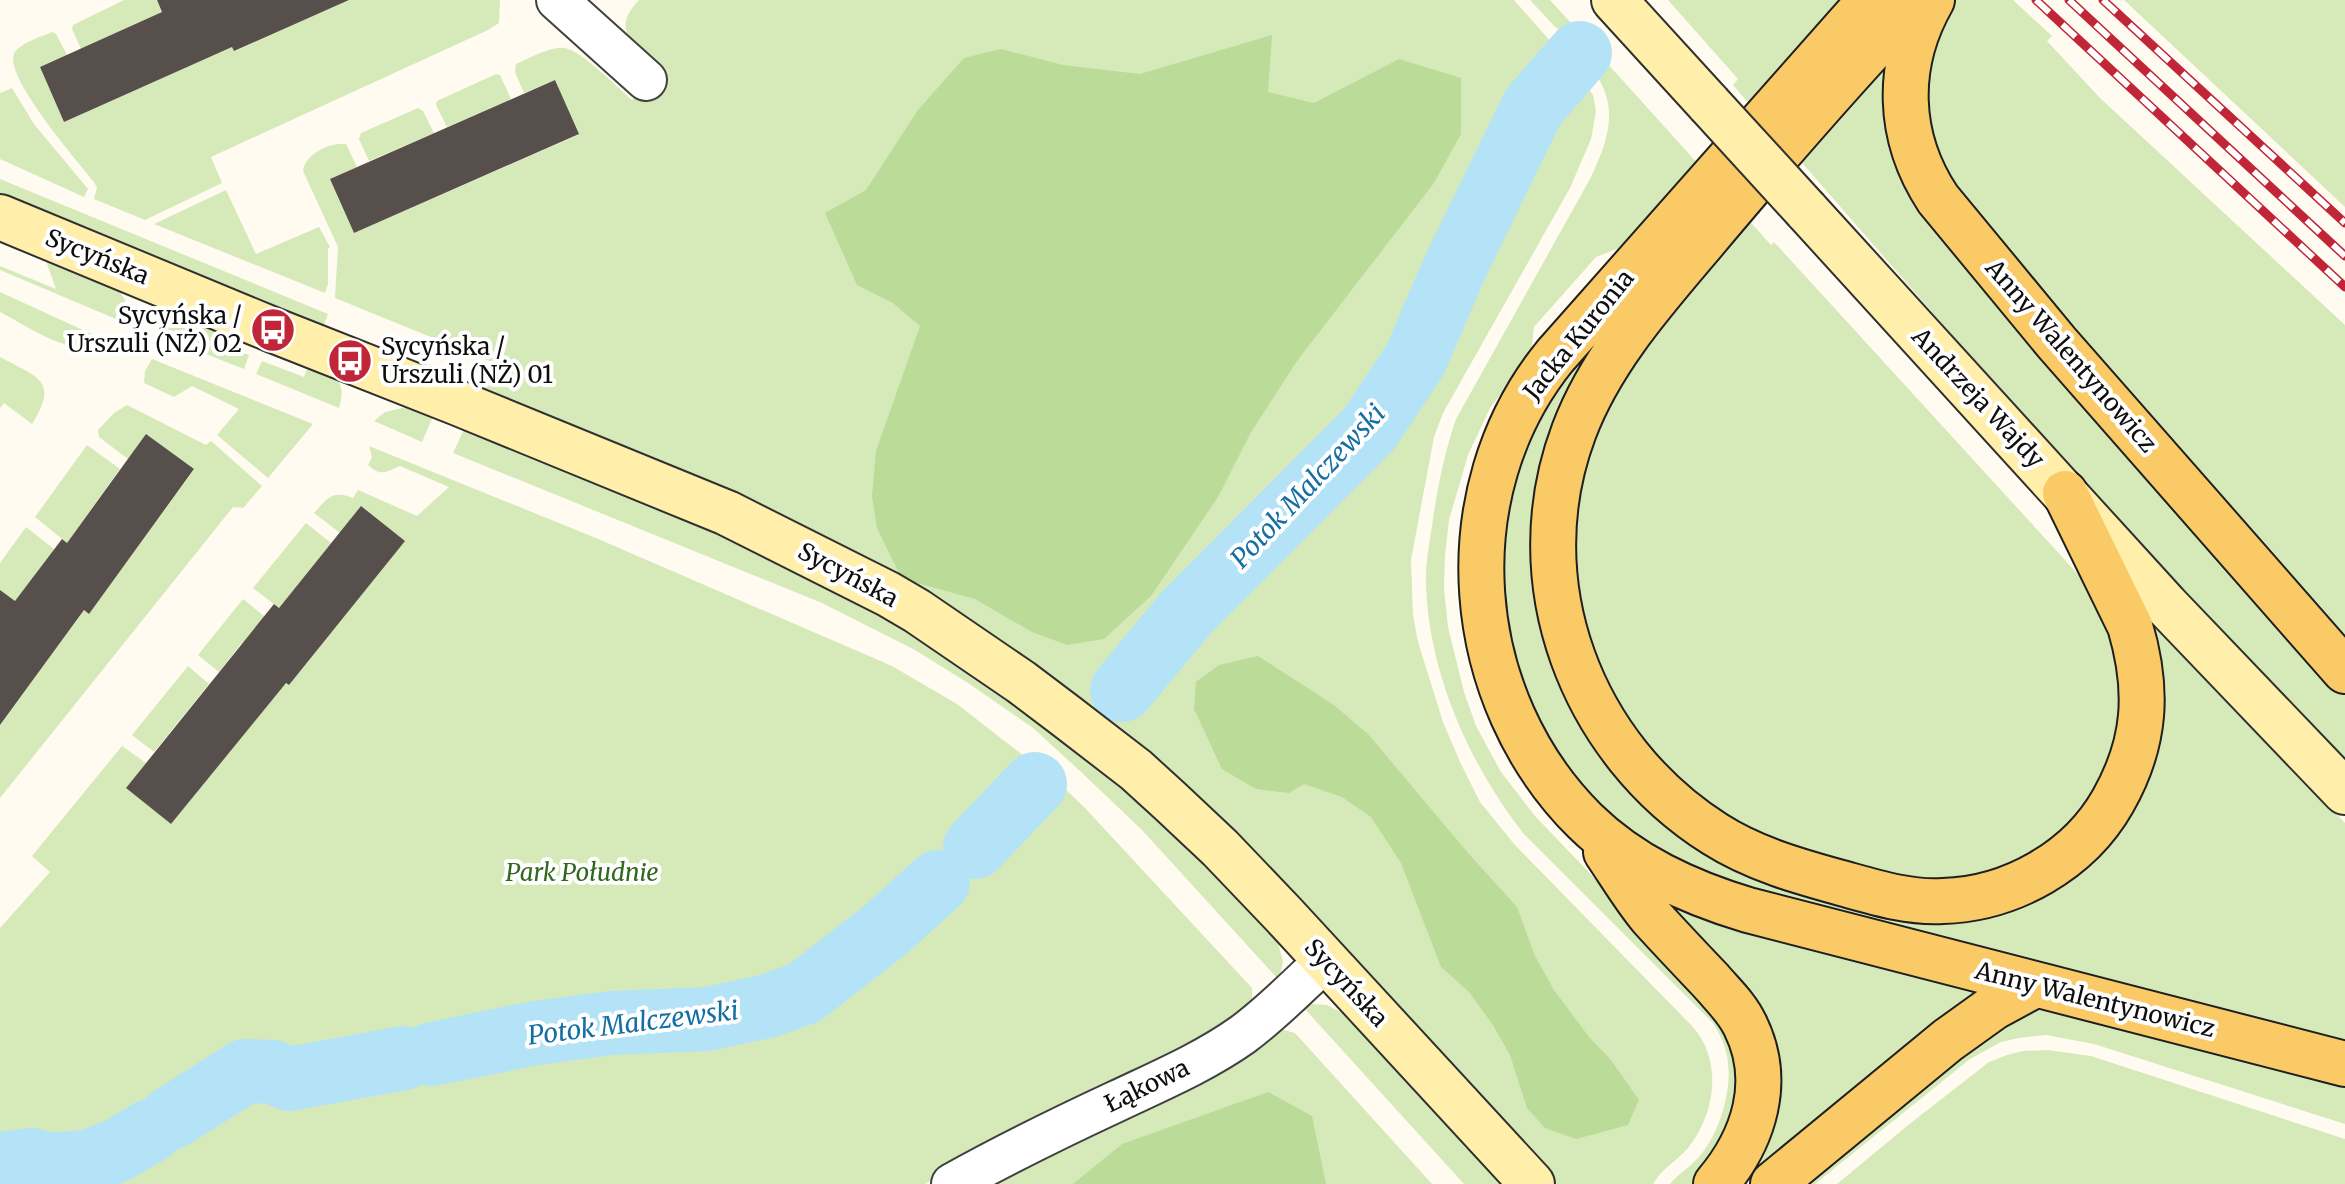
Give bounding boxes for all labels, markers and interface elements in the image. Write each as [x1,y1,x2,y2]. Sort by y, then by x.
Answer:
street label: Sycyńska [41,222,154,291]
street label: Anny Walentynowicz [1978,252,2164,459]
street label: Jacka Kuronia [1516,263,1641,407]
place label: Sycyńska / Urszuli (NŻ) 02 [67,300,242,359]
bus stop icon: Sycyńska / Urszuli (NŻ) 02 [249,306,297,354]
street label: Andrzeja Wajdy [1905,320,2051,474]
place label: Sycyńska / Urszuli (NŻ) 01 [381,331,553,390]
bus stop icon: Sycyńska / Urszuli (NŻ) 01 [326,337,374,385]
water label: Potok Malczewski [1223,397,1392,574]
street label: Sycyńska [793,535,904,614]
park label: Park Południe [506,857,658,888]
street label: Sycyńska [1298,932,1395,1033]
street label: Anny Walentynowicz [1971,954,2218,1044]
water label: Potok Malczewski [526,993,740,1052]
street label: Łąkowa [1099,1052,1194,1119]

